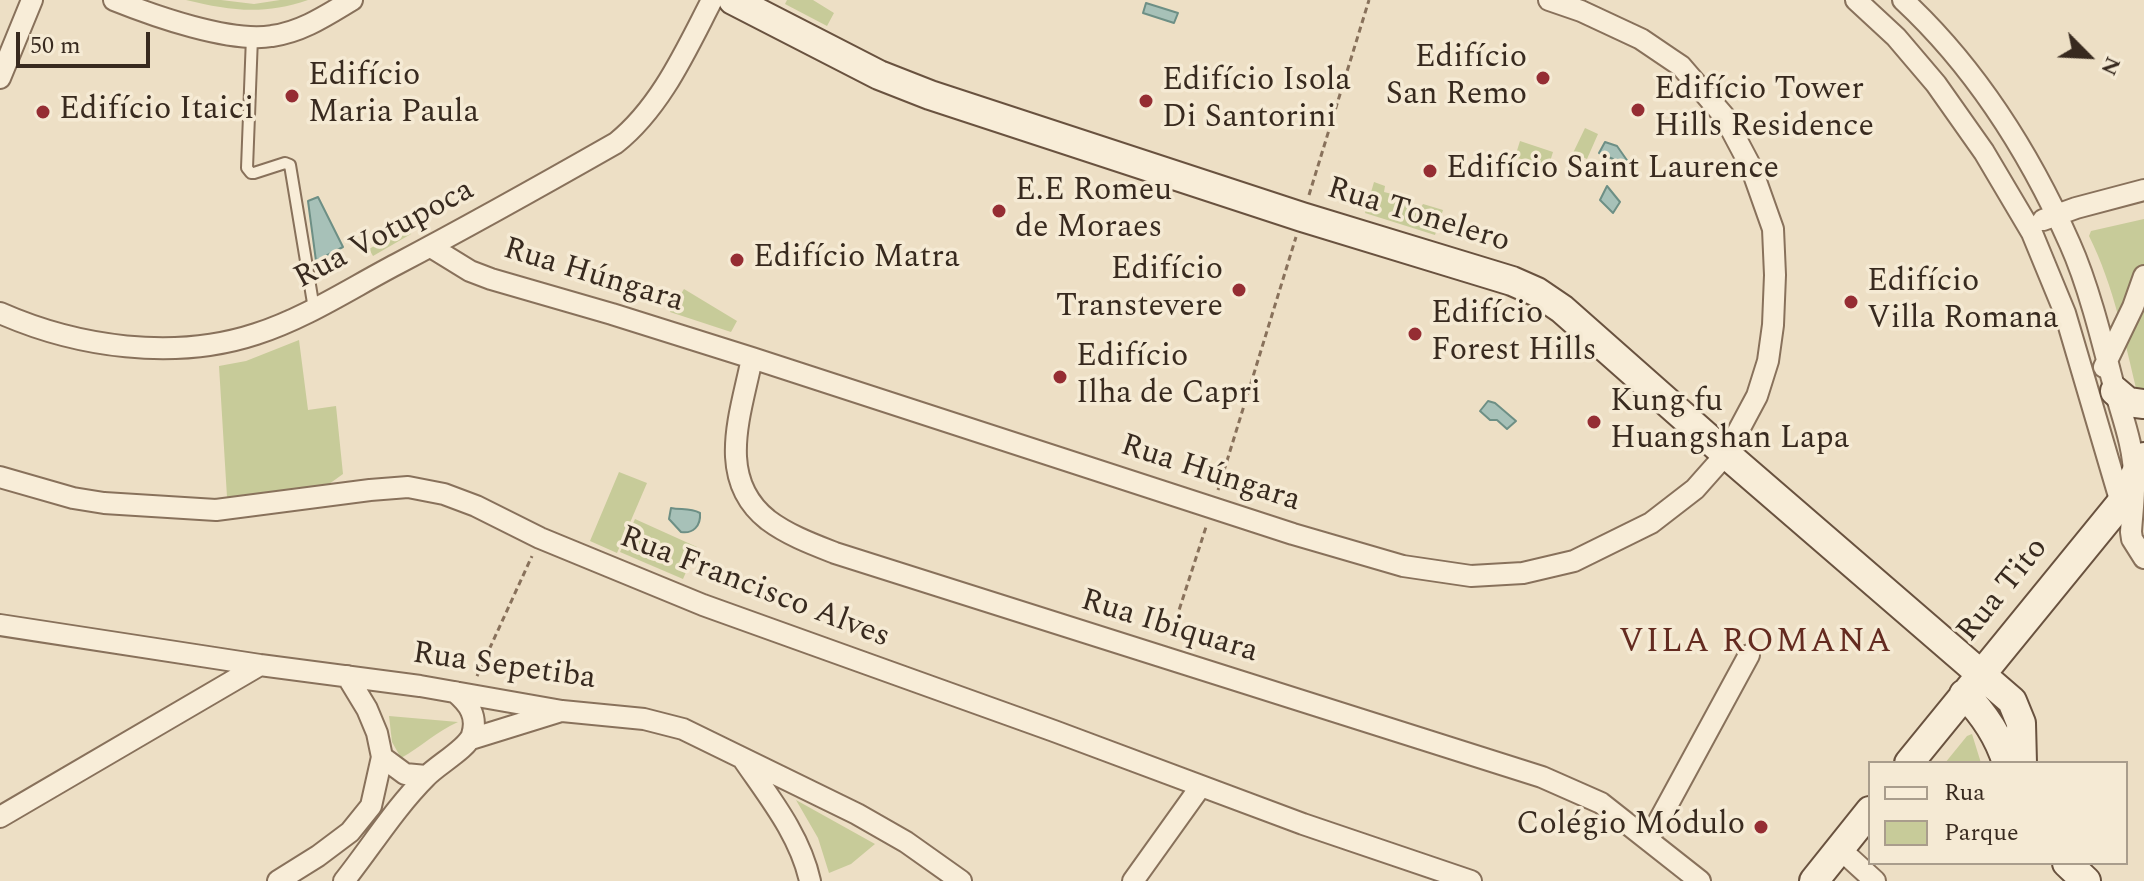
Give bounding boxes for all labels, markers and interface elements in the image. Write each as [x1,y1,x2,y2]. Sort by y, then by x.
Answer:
scale bar [20,16,154,66]
north arrow [2048,16,2128,96]
text: 50 m [30,28,81,64]
place label: Edifício San Remo [1386,41,1527,116]
text: N [2092,51,2129,81]
place label: Edifício Maria Paula [308,59,479,134]
place label: Edifício Isola Di Santorini [1162,64,1351,139]
marker: Edifício San Remo [1534,69,1552,87]
place label: Edifício Tower Hills Residence [1654,73,1874,148]
marker: Edifício Maria Paula [283,87,301,105]
marker: Edifício Isola Di Santorini [1137,92,1155,110]
place label: Edifício Itaici [59,93,254,131]
marker: Edifício Tower Hills Residence [1629,101,1647,119]
marker: Edifício Itaici [34,103,52,121]
place label: Edifício Saint Laurence [1446,152,1779,190]
marker: Edifício Saint Laurence [1421,162,1439,180]
street label: Rua Tonelero [1322,171,1514,263]
street label: Rua Votupoca [289,173,481,299]
place label: E.E Romeu de Moraes [1015,174,1172,249]
marker: E.E Romeu de Moraes [990,202,1008,220]
street label: Rua Húngara [498,231,688,323]
place label: Edifício Matra [753,241,960,279]
marker: Edifício Matra [728,251,746,269]
place label: Edifício Transtevere [1056,253,1223,328]
place label: Edifício Villa Romana [1867,265,2059,340]
marker: Edifício Transtevere [1230,281,1248,299]
marker: Edifício Villa Romana [1842,293,1860,311]
place label: Edifício Forest Hills [1431,297,1597,372]
marker: Edifício Forest Hills [1406,325,1424,343]
place label: Edifício Ilha de Capri [1076,340,1261,415]
marker: Edifício Ilha de Capri [1051,368,1069,386]
place label: Kung fu Huangshan Lapa [1610,385,1850,460]
marker: Kung fu Huangshan Lapa [1585,413,1603,431]
street label: Rua Húngara [1115,428,1305,522]
street label: Rua Francisco Alves [613,520,895,658]
street label: Rua Tito [1950,531,2058,651]
street label: Rua Ibiquara [1076,583,1262,673]
district label: VILA ROMANA [1619,624,1893,664]
street label: Rua Sepetiba [410,636,598,700]
legend [1868,761,2128,865]
text: Rua [1944,775,1985,811]
place label: Colégio Módulo [1516,808,1745,846]
text: Parque [1944,815,2019,851]
marker: Colégio Módulo [1752,818,1770,836]

